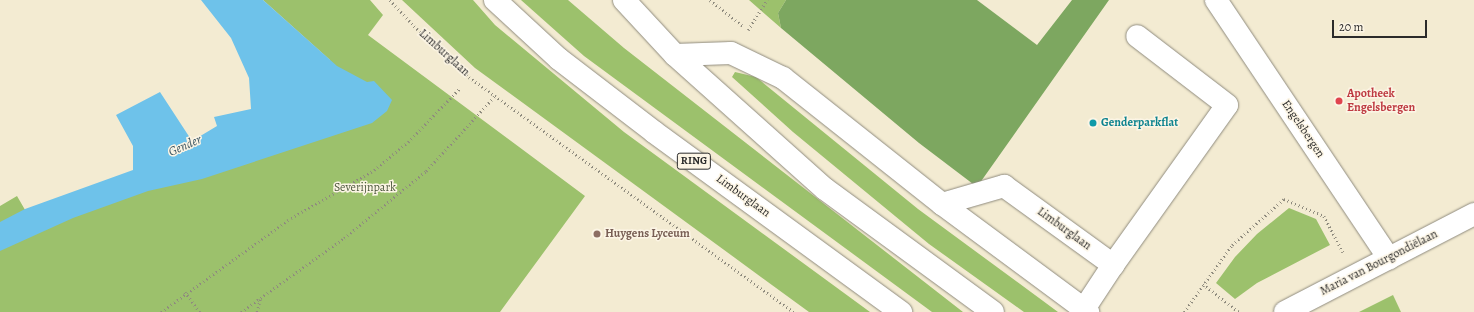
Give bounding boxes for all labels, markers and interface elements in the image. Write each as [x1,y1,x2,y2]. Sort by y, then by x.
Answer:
scale bar [1334,12,1429,38]
text: 20 m [1339,19,1363,35]
street label: Limburglaan [416,26,472,80]
place label: Apotheek Engelsbergen [1347,87,1415,115]
marker: Apotheek Engelsbergen [1334,96,1344,106]
street label: Engelsbergen [1278,97,1328,161]
place label: Genderparkflat [1101,116,1178,130]
marker: Genderparkflat [1088,118,1098,128]
water label: Gender [166,132,204,160]
road number: RING [676,152,712,170]
street label: Limburglaan [713,172,773,220]
park label: Severijnpark [334,181,396,195]
street label: Limburglaan [1034,205,1094,253]
place label: Huygens Lyceum [605,227,690,241]
street label: Maria van Bourgondiëlaan [1318,227,1440,299]
marker: Huygens Lyceum [592,229,602,239]

